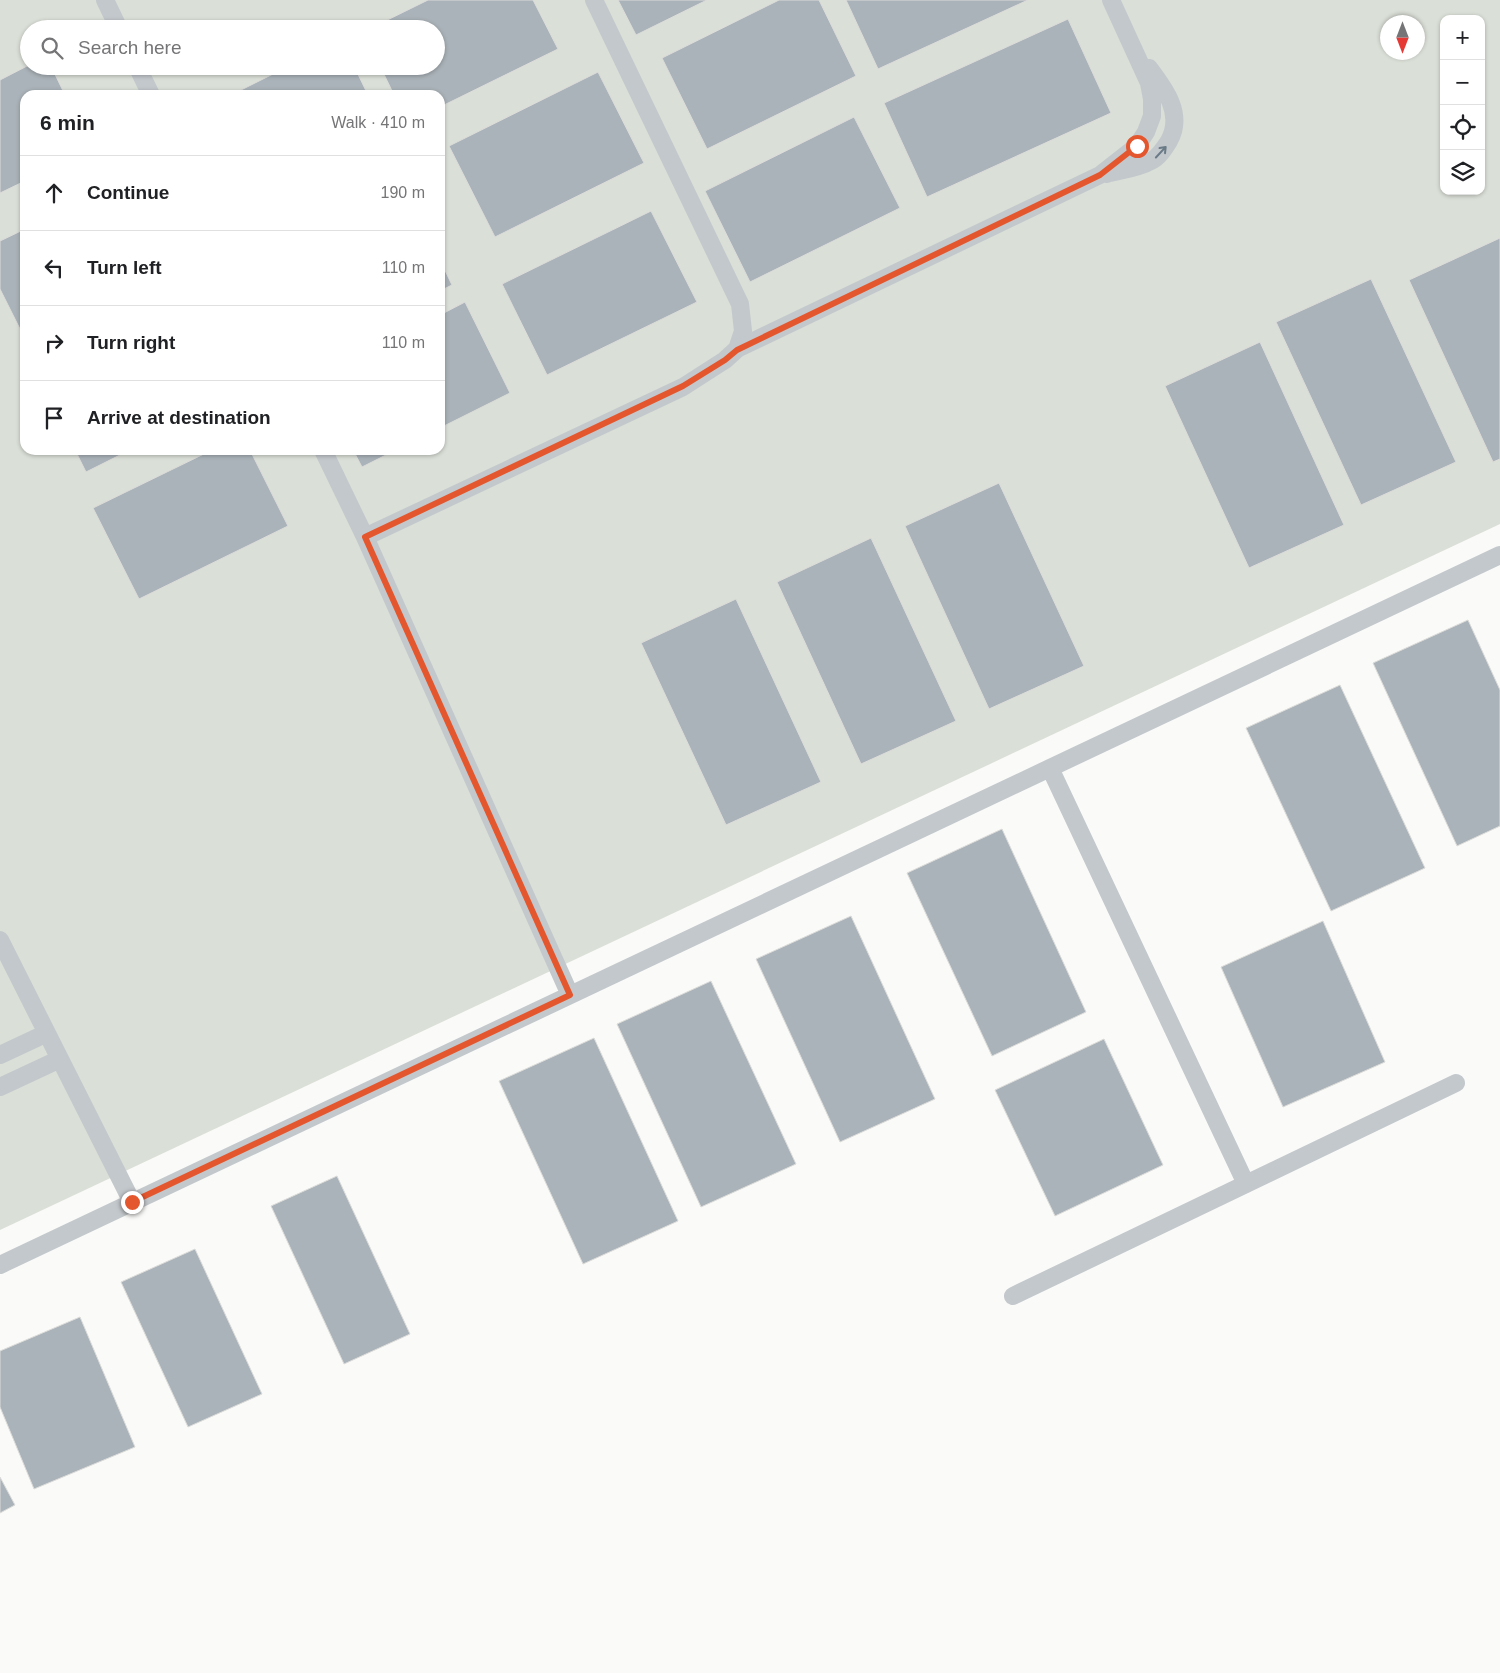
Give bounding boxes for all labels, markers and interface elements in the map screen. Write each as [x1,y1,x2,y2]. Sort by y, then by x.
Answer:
north arrow [1380,15,1425,60]
map controls [1440,15,1485,195]
button: + [1440,15,1485,60]
search box [20,20,445,75]
icon: search [38,34,66,62]
text: Search here [78,37,182,58]
button: − [1440,60,1485,105]
button: locate [1440,105,1485,150]
text: 6 min [40,111,95,134]
text: Walk · 410 m [331,114,425,131]
route start [1126,135,1149,158]
one-way arrow [1155,145,1166,158]
button: layers [1440,150,1485,195]
icon: ahead [40,179,68,207]
text: Continue [87,182,169,203]
text: 190 m [381,184,425,201]
icon: left [40,254,68,282]
text: Turn left [87,257,162,278]
text: 110 m [382,259,425,276]
icon: right [40,329,68,357]
text: Turn right [87,332,175,353]
text: 110 m [382,334,425,351]
icon: arrive [40,404,68,432]
text: Arrive at destination [87,407,271,428]
route end [121,1191,144,1214]

